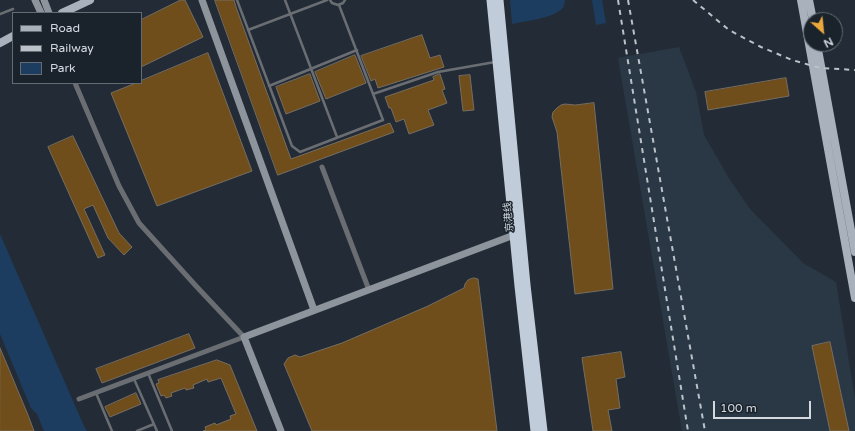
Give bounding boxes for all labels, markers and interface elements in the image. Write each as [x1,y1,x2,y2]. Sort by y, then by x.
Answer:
legend [12,12,142,84]
north arrow [803,12,843,52]
text: Road [50,21,80,35]
text: N [821,34,835,50]
text: Railway [50,41,94,55]
text: Park [50,61,76,75]
street label: 京港线 [502,202,516,232]
scale bar [715,393,813,419]
text: 100 m [720,401,757,415]

